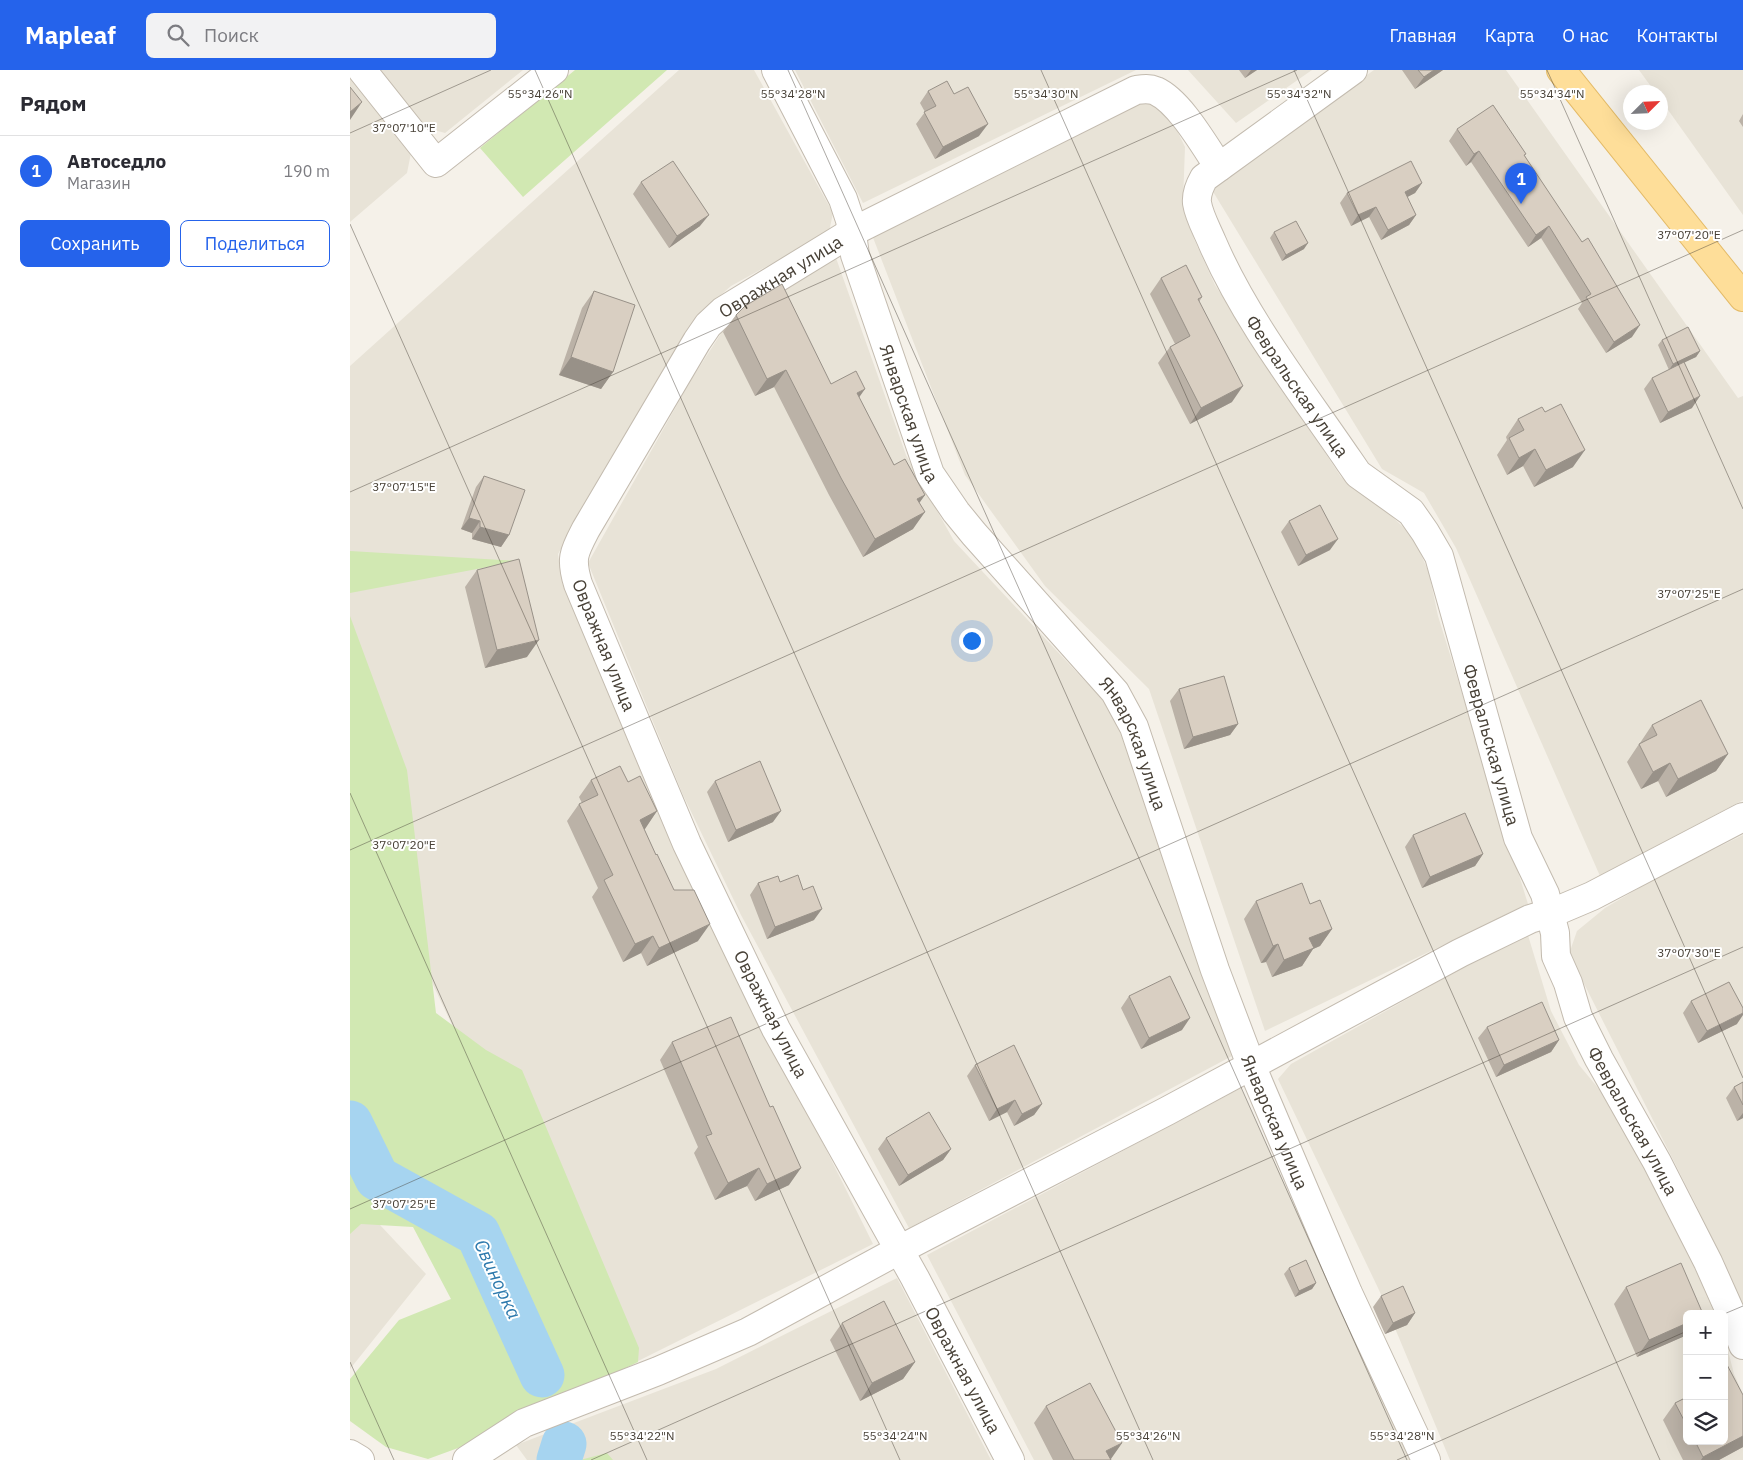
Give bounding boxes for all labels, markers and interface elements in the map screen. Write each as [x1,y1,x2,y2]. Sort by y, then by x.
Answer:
search box [146,13,496,58]
text: Mapleaf [25,19,116,51]
icon: search [164,21,192,49]
text: Поиск [204,23,259,47]
text: Главная [1389,24,1457,47]
text: Карта [1485,24,1534,47]
text: О нас [1562,24,1609,47]
text: Контакты [1637,24,1718,47]
north arrow [1623,85,1668,130]
text: 55°34'26"N [507,86,573,101]
text: 55°34'28"N [760,86,826,101]
text: 55°34'30"N [1013,86,1079,101]
text: 55°34'32"N [1266,86,1332,101]
text: 55°34'34"N [1519,86,1585,101]
text: Рядом [20,89,87,117]
text: 37°07'10"E [372,120,436,135]
text: Автоседло [67,149,166,173]
text: 1 [31,161,41,181]
text: 190 m [283,161,330,181]
pin: 1 [1505,163,1537,204]
text: Магазин [67,173,131,193]
button: Сохранить [20,220,170,267]
button: Поделиться [180,220,330,267]
text: 37°07'20"E [1657,227,1721,242]
street label: Овражная улица [714,229,847,323]
street label: Февральская улица [1241,310,1355,462]
street label: Январская улица [875,341,944,487]
text: 37°07'15"E [372,479,436,494]
street label: Овражная улица [567,575,641,715]
text: 37°07'25"E [1657,586,1721,601]
your location [959,628,985,654]
street label: Февральская улица [1458,661,1526,828]
street label: Январская улица [1095,671,1172,813]
text: 37°07'20"E [372,837,436,852]
text: 37°07'30"E [1657,945,1721,960]
street label: Овражная улица [729,946,813,1082]
street label: Февральская улица [1583,1042,1684,1200]
street label: Январская улица [1237,1051,1314,1193]
text: 37°07'25"E [372,1196,436,1211]
water label: Свинорка [469,1235,527,1323]
street label: Овражная улица [920,1303,1006,1438]
map controls [1683,1310,1728,1445]
button: + [1683,1310,1728,1355]
button: − [1683,1355,1728,1400]
button: layers [1683,1400,1728,1445]
text: 55°34'22"N [609,1428,675,1443]
text: 55°34'24"N [862,1428,928,1443]
text: 55°34'26"N [1115,1428,1181,1443]
text: 55°34'28"N [1369,1428,1435,1443]

